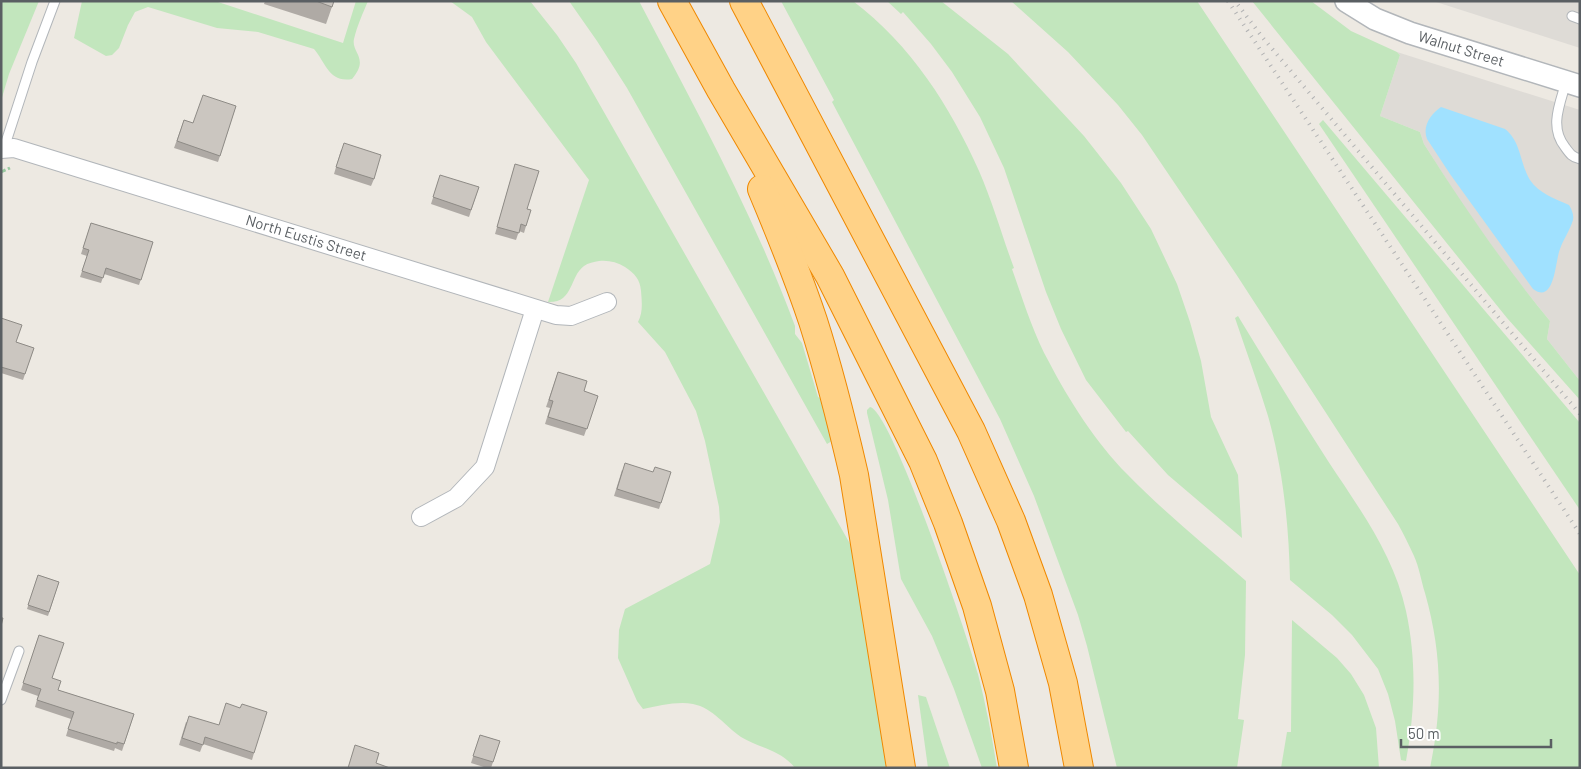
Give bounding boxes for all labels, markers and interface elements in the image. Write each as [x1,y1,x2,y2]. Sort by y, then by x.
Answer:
street label: Walnut Street [1416,26,1507,70]
street label: North Eustis Street [244,210,369,264]
scale bar [1401,716,1551,748]
text: 50 m [1408,724,1440,742]

